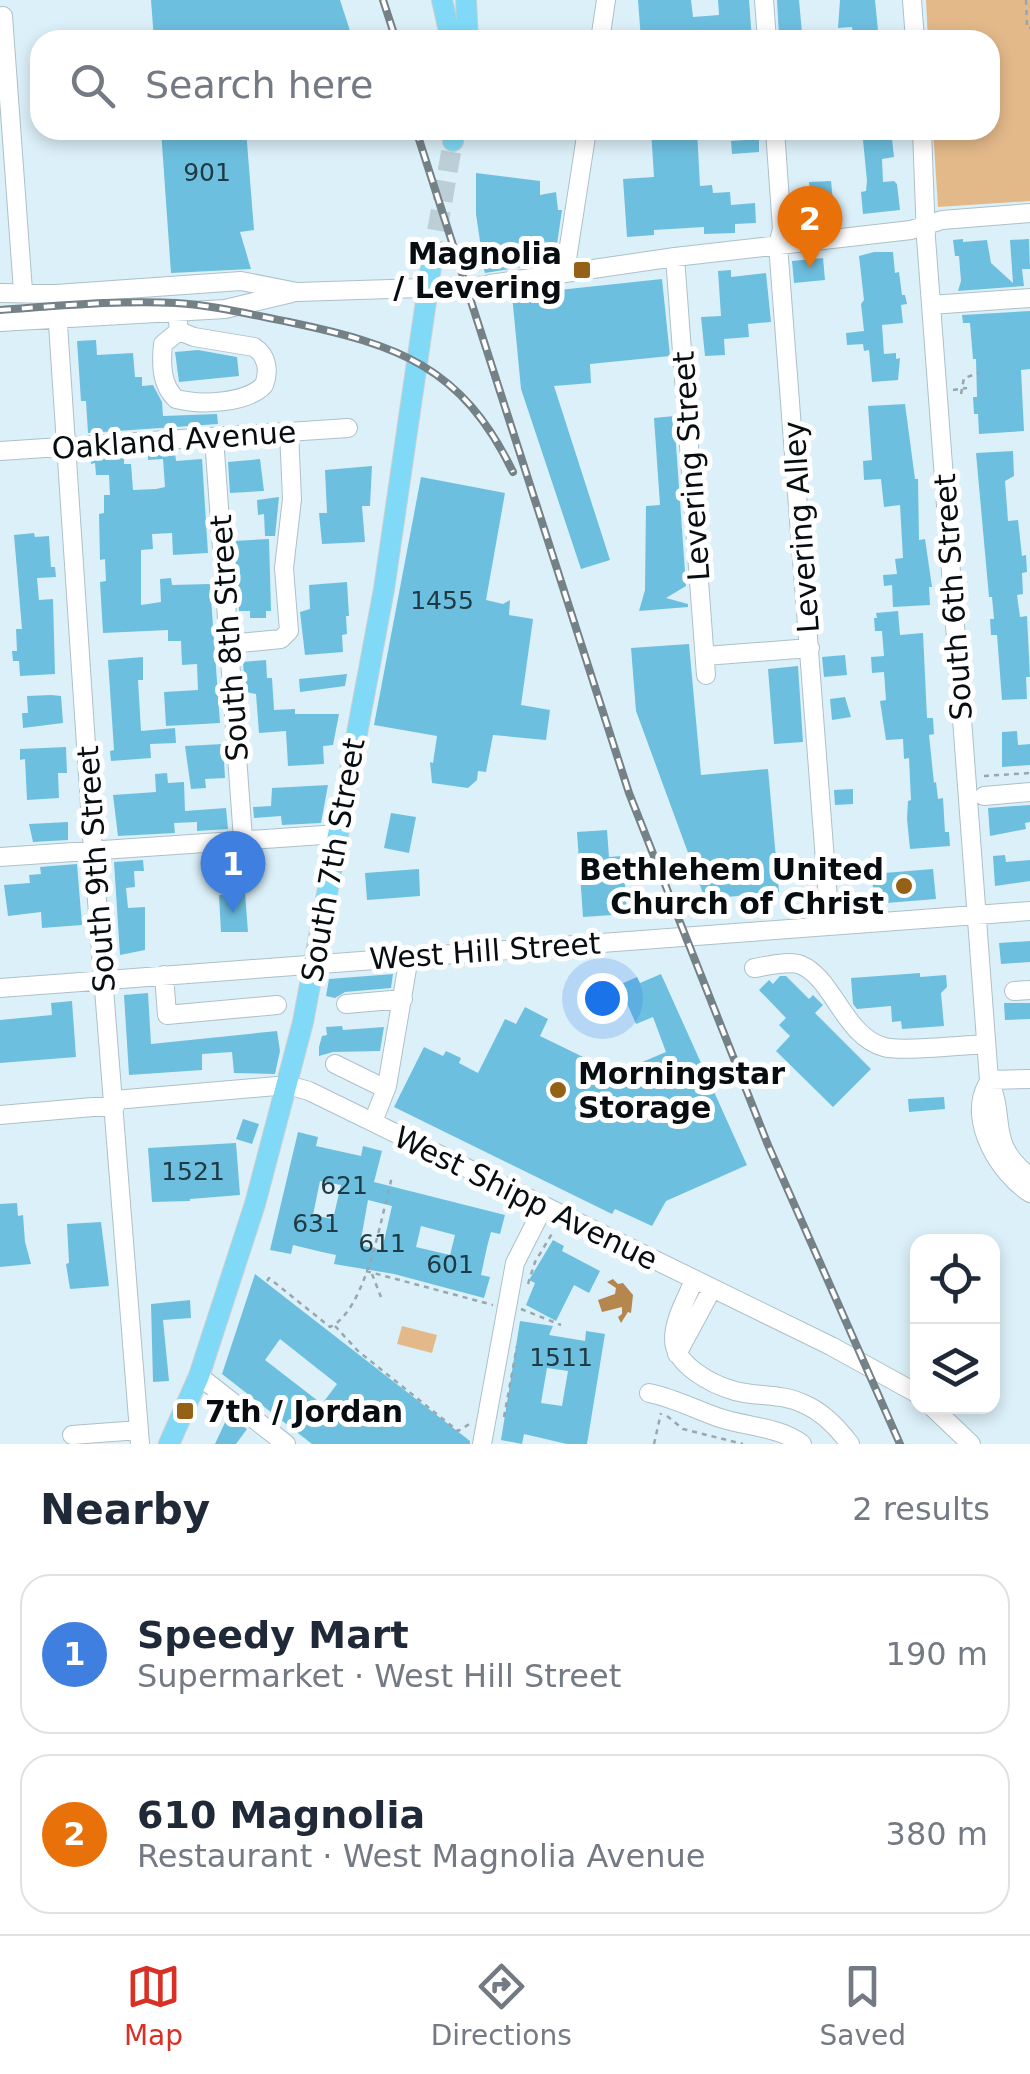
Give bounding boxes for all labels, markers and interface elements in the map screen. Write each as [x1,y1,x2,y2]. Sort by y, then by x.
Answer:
search box [30,30,1000,140]
icon: search [65,58,120,113]
text: Search here [145,63,373,107]
house number: 901 [183,158,231,187]
pin: 2 [778,186,842,268]
place label: Magnolia / Levering [393,236,562,305]
marker: Magnolia / Levering [571,259,593,281]
street label: Levering Street [665,350,716,582]
street label: Oakland Avenue [50,414,298,466]
street label: Levering Alley [776,420,826,634]
street label: South 6th Street [927,472,979,722]
street label: South 8th Street [203,513,255,763]
house number: 1455 [410,586,474,615]
street label: South 7th Street [294,735,372,985]
street label: South 9th Street [70,744,122,994]
pin: 1 [200,830,266,913]
place label: Bethlehem United Church of Christ [579,852,884,921]
marker: Bethlehem United Church of Christ [893,875,915,897]
street label: West Hill Street [368,925,602,977]
your location [577,973,628,1024]
place label: Morningstar Storage [578,1056,785,1125]
marker: Morningstar Storage [547,1079,569,1101]
street label: West Shipp Avenue [389,1119,663,1277]
house number: 1521 [161,1157,225,1186]
house number: 621 [320,1171,368,1200]
house number: 631 [292,1209,340,1238]
house number: 611 [358,1229,406,1258]
map controls [910,1234,1000,1414]
button: locate [910,1234,1000,1324]
house number: 601 [426,1250,474,1279]
button: layers [910,1324,1000,1414]
house number: 1511 [529,1343,593,1372]
place label: 7th / Jordan [205,1394,403,1429]
marker: 7th / Jordan [174,1400,196,1422]
text: Nearby [40,1485,210,1534]
text: 2 results [852,1490,990,1528]
text: Speedy Mart [137,1613,409,1657]
text: 1 [63,1635,86,1673]
text: 190 m [886,1635,988,1673]
text: Supermarket · West Hill Street [137,1657,621,1695]
text: 610 Magnolia [137,1793,425,1837]
text: 2 [63,1815,86,1853]
text: 380 m [886,1815,988,1853]
text: Restaurant · West Magnolia Avenue [137,1837,705,1875]
tab: Map [124,1959,183,2052]
tab: Directions [431,1959,572,2052]
tab: Saved [820,1959,906,2052]

